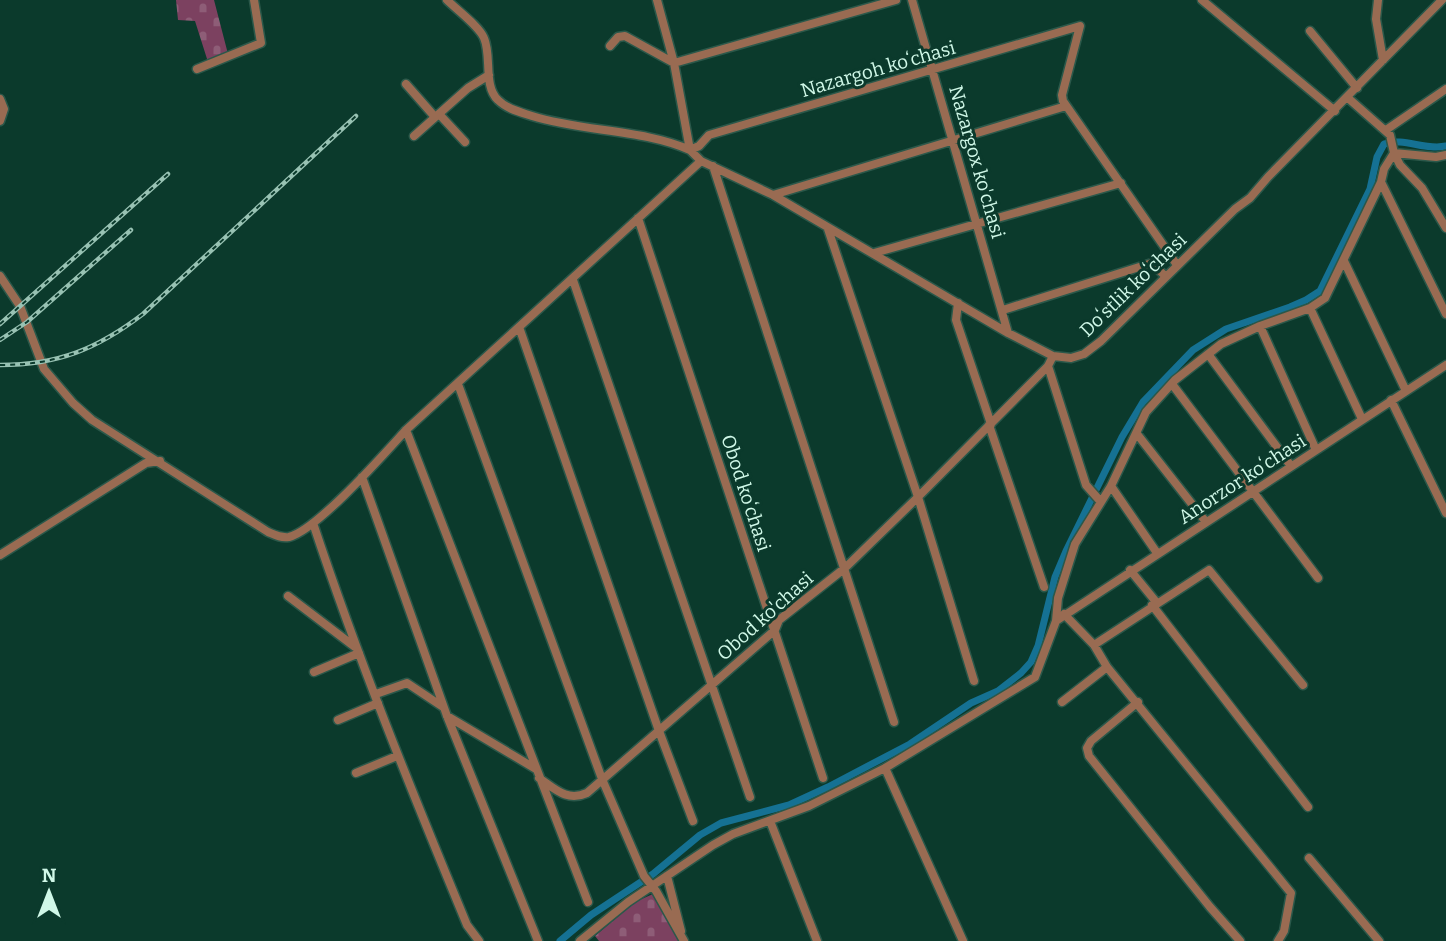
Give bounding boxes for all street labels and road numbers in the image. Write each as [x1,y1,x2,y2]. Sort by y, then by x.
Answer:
street label: Nazargoh koʻchasi [798,36,958,102]
street label: Nazargox ko'chasi [944,83,1010,241]
street label: Doʻstlik koʻchasi [1075,228,1191,342]
street label: Anorzor koʻchasi [1174,429,1310,529]
street label: Obod koʻchasi [716,432,776,555]
street label: Obod ko'chasi [712,567,818,665]

